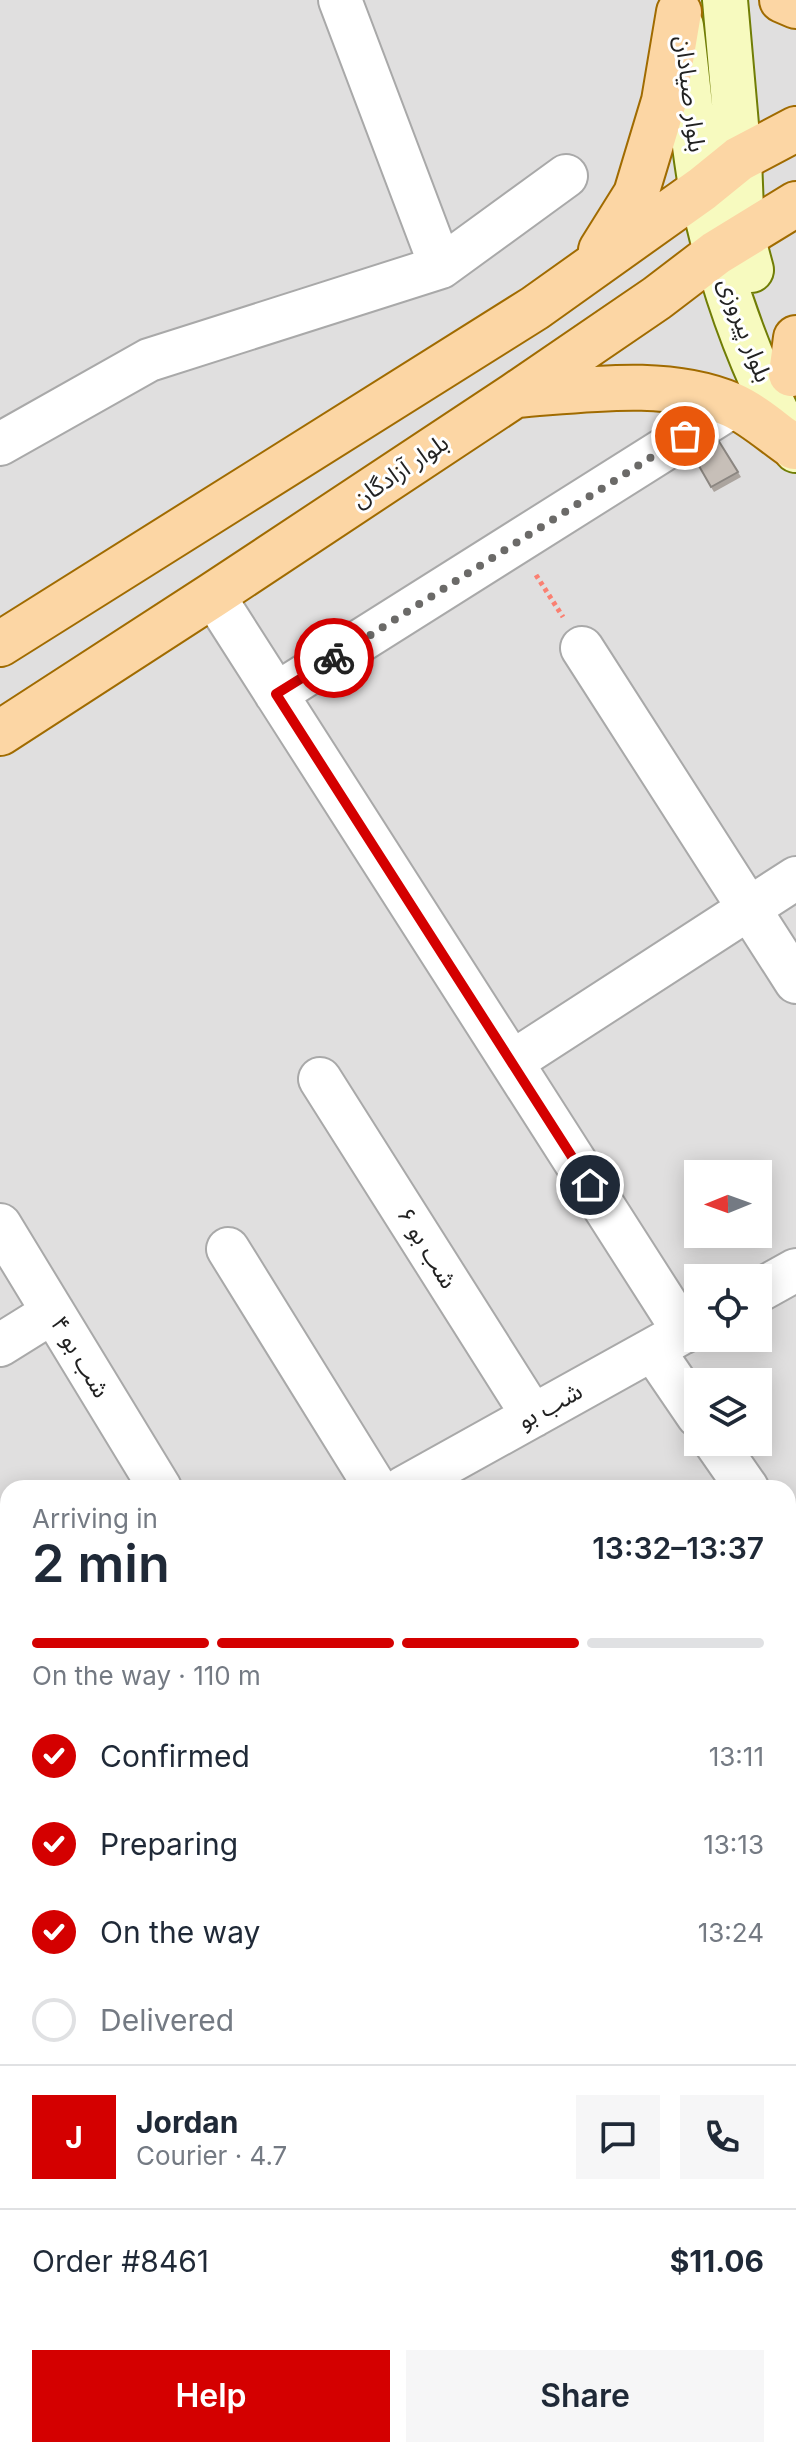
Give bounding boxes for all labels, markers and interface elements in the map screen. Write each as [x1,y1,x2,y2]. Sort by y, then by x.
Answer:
street label: بلوار صیادان [669,34,712,154]
street label: بلوار پیروزی [711,273,779,387]
pin [651,402,719,470]
icon: bag [663,414,707,458]
street label: بلوار آزادگان [346,428,454,514]
courier [294,618,374,698]
icon: bike [312,636,356,680]
pin [556,1151,624,1219]
north arrow [684,1160,772,1248]
map controls [684,1160,772,1456]
icon: home [568,1163,612,1207]
street label: شب بو ۶ [391,1202,464,1294]
button: locate [684,1264,772,1352]
street label: شب بو ۴ [45,1311,116,1403]
button: layers [684,1368,772,1456]
street label: شب بو [512,1376,587,1435]
text: Arriving in [32,1503,158,1534]
text: 13:32–13:37 [592,1530,764,1566]
text: 2 min [32,1532,170,1595]
text: On the way · 110 m [32,1660,261,1691]
icon: check [32,1734,76,1778]
text: Confirmed [100,1738,250,1774]
text: 13:11 [709,1741,764,1772]
icon: check [32,1822,76,1866]
text: Preparing [100,1826,238,1862]
text: 13:13 [703,1829,764,1860]
icon: check [32,1910,76,1954]
text: On the way [100,1914,260,1950]
text: 13:24 [698,1917,764,1948]
text: Delivered [100,2002,234,2038]
button: chat [576,2095,660,2179]
button: phone [680,2095,764,2179]
text: Jordan [136,2104,238,2140]
text: J [65,2119,83,2155]
text: Courier · 4.7 [136,2140,287,2171]
text: Order #8461 [32,2243,209,2279]
text: $11.06 [670,2243,764,2279]
button: Help [32,2350,390,2442]
button: Share [406,2350,764,2442]

